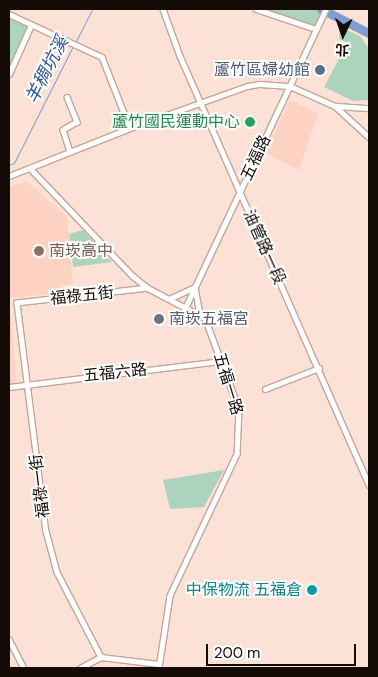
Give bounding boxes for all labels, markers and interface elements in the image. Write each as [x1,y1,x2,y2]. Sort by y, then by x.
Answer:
north arrow [318,10,368,60]
water label: 羊稠坑溪 [21,33,73,107]
text: 北 [335,41,350,59]
place label: 蘆竹區婦幼館 [214,60,310,80]
marker: 蘆竹區婦幼館 [314,64,326,76]
place label: 蘆竹國民運動中心 [112,112,240,132]
marker: 蘆竹國民運動中心 [244,116,256,128]
street label: 五福路 [237,132,275,184]
street label: 油管路一段 [239,207,289,287]
place label: 南崁高中 [49,241,113,261]
marker: 南崁高中 [33,245,45,257]
street label: 福祿五街 [49,283,115,309]
place label: 南崁五福宮 [169,309,249,329]
marker: 南崁五福宮 [153,313,165,325]
street label: 五福一路 [209,351,247,417]
street label: 五福六路 [82,360,148,386]
street label: 福祿一街 [27,453,53,519]
place label: 中保物流 五福倉 [186,580,302,600]
marker: 中保物流 五福倉 [306,584,318,596]
scale bar [208,634,358,666]
text: 200 m [214,643,260,663]

